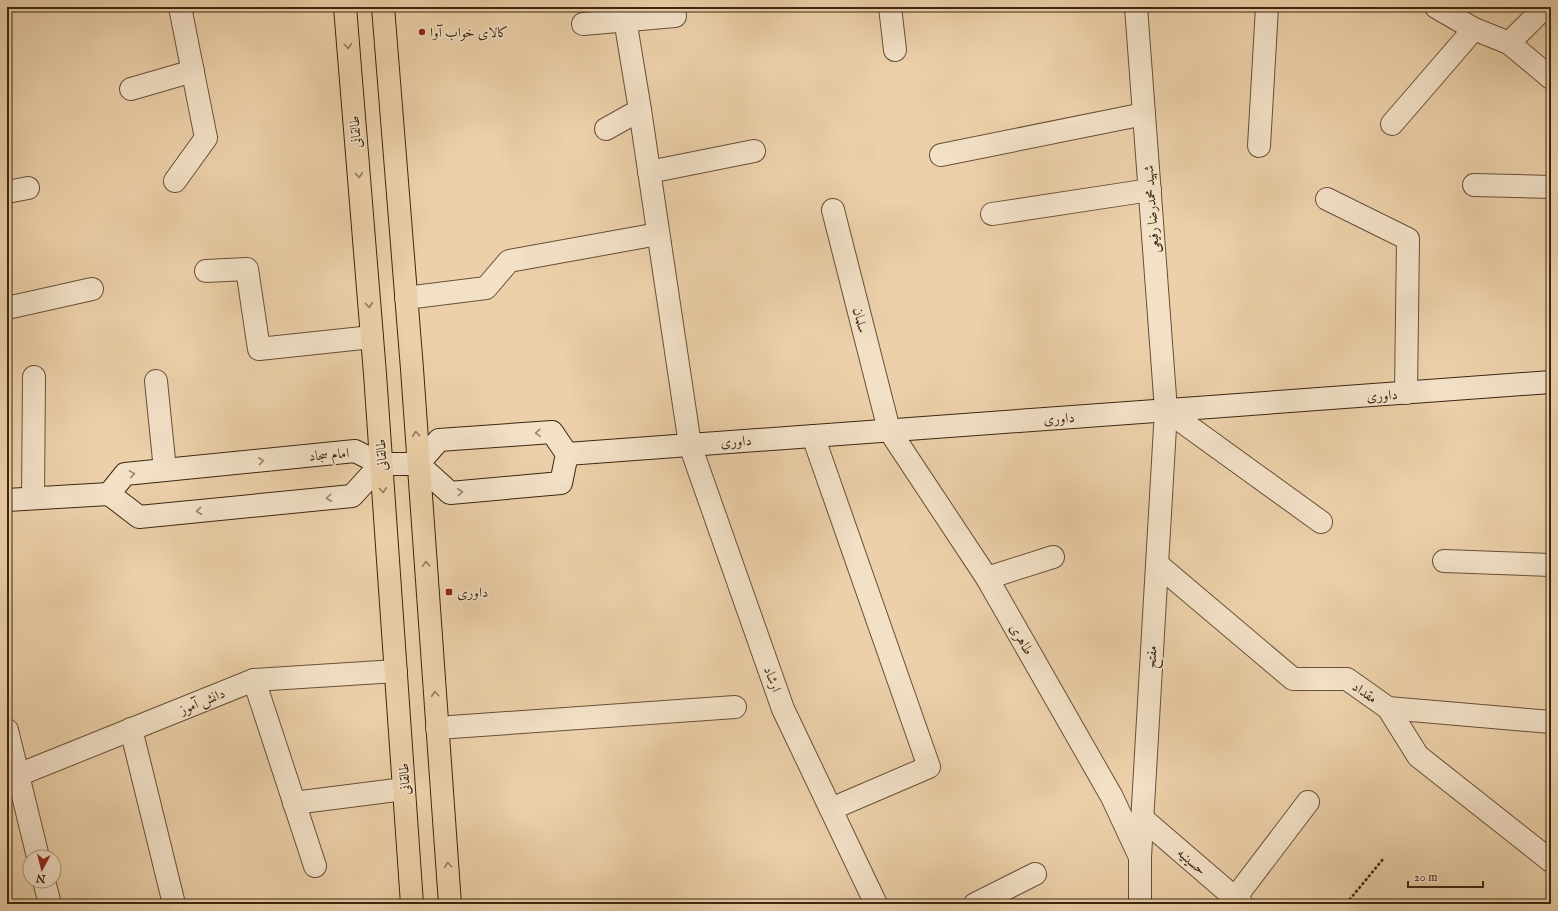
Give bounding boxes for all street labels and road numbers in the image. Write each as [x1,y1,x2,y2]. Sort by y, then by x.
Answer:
street label: طالقانی [346,115,366,149]
street label: شهید محمدرضا رفیعی [1140,164,1164,254]
street label: سلمان [848,306,872,335]
street label: داوری [1366,386,1398,406]
street label: داوری [1043,409,1075,429]
street label: داوری [720,432,752,452]
street label: طالقانی [372,438,392,472]
street label: امام سجاد [308,444,350,469]
street label: طاهری [1005,621,1037,658]
street label: مفتح [1142,645,1165,669]
street label: ارشاد [759,664,785,695]
street label: مقداد [1348,678,1381,708]
street label: دانش آموز [175,685,228,720]
street label: طالقانی [395,762,415,796]
street label: حسینیه [1173,844,1210,879]

